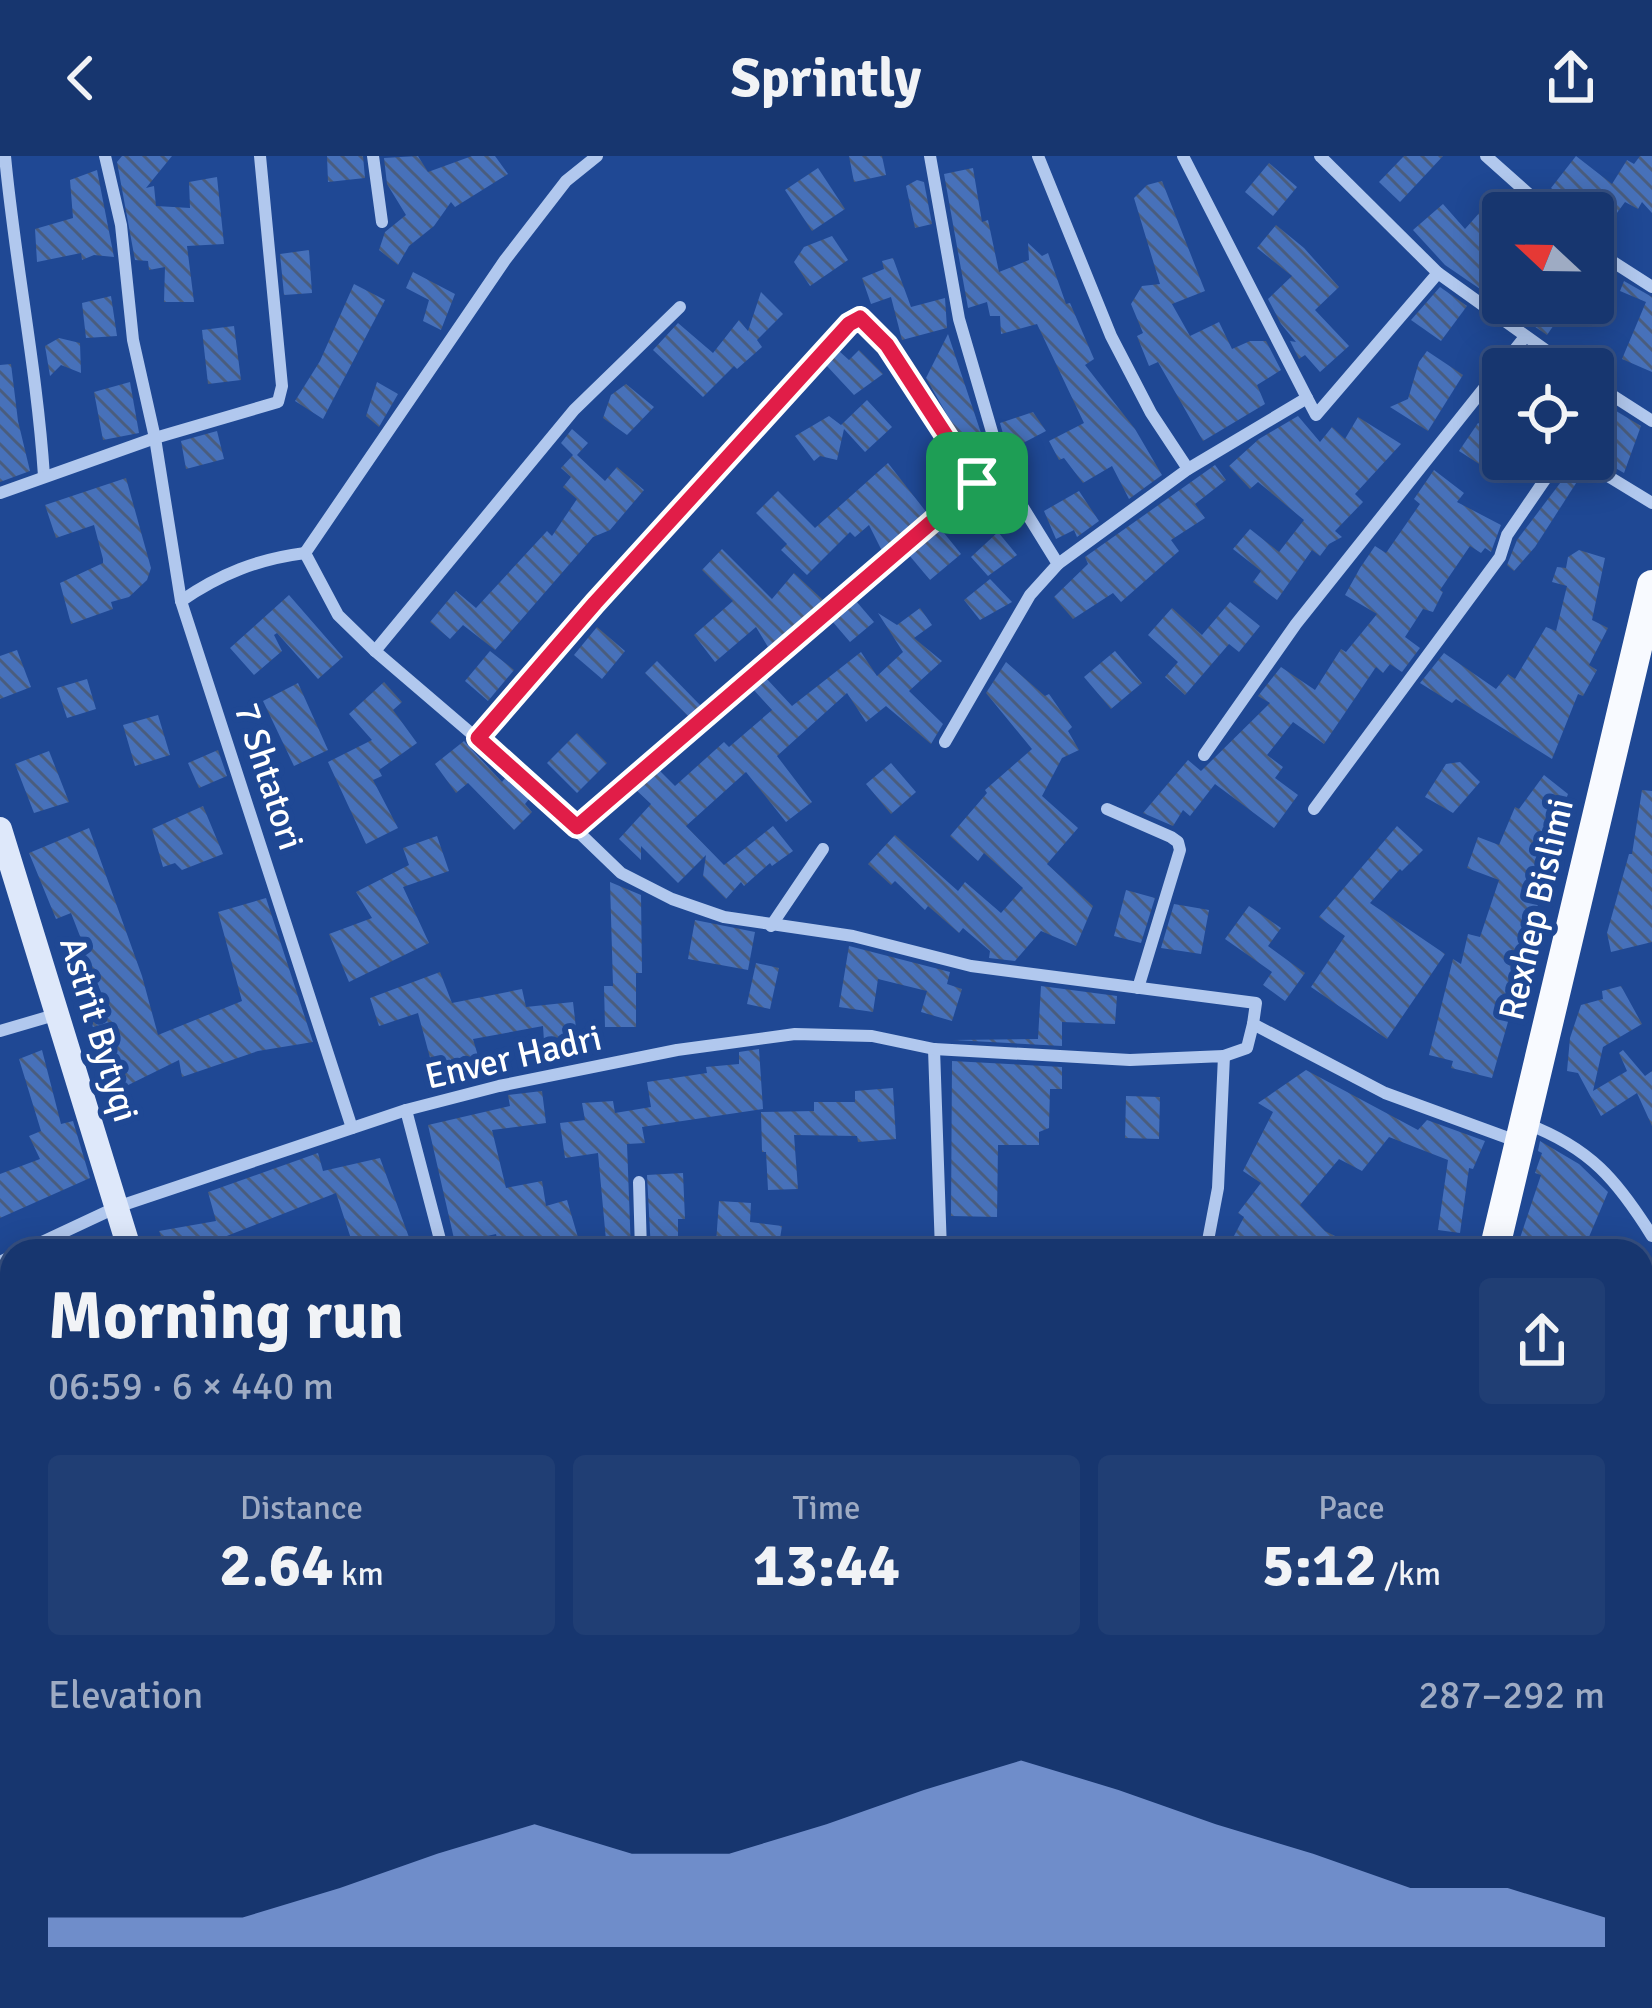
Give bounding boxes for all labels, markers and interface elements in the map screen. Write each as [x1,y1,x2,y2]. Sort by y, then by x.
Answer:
icon: back [48,45,114,111]
text: Sprintly [731,45,921,112]
icon: share [1538,45,1604,111]
north arrow [1482,192,1614,324]
map controls [1482,192,1614,480]
button: locate [1482,348,1614,480]
pin [926,432,1028,534]
icon: arrive [944,450,1010,516]
street label: 7 Shtatori [224,697,313,856]
street label: Rexhep Bislimi [1489,794,1584,1025]
street label: Astrit Bytyqi [49,932,148,1127]
street label: Enver Hadri [421,1015,606,1100]
text: Morning run [48,1276,404,1357]
button: share [1479,1278,1605,1404]
text: 06:59 · 6 × 440 m [48,1362,334,1410]
text: Distance [240,1488,363,1529]
text: Time [793,1488,861,1529]
text: Pace [1318,1488,1385,1529]
text: 2.64 [219,1529,334,1603]
text: 13:44 [753,1529,900,1603]
text: 5:12 [1262,1529,1377,1603]
text: km [334,1554,384,1595]
text: /km [1377,1554,1441,1595]
text: Elevation [48,1671,203,1719]
text: 287–292 m [1418,1671,1605,1719]

